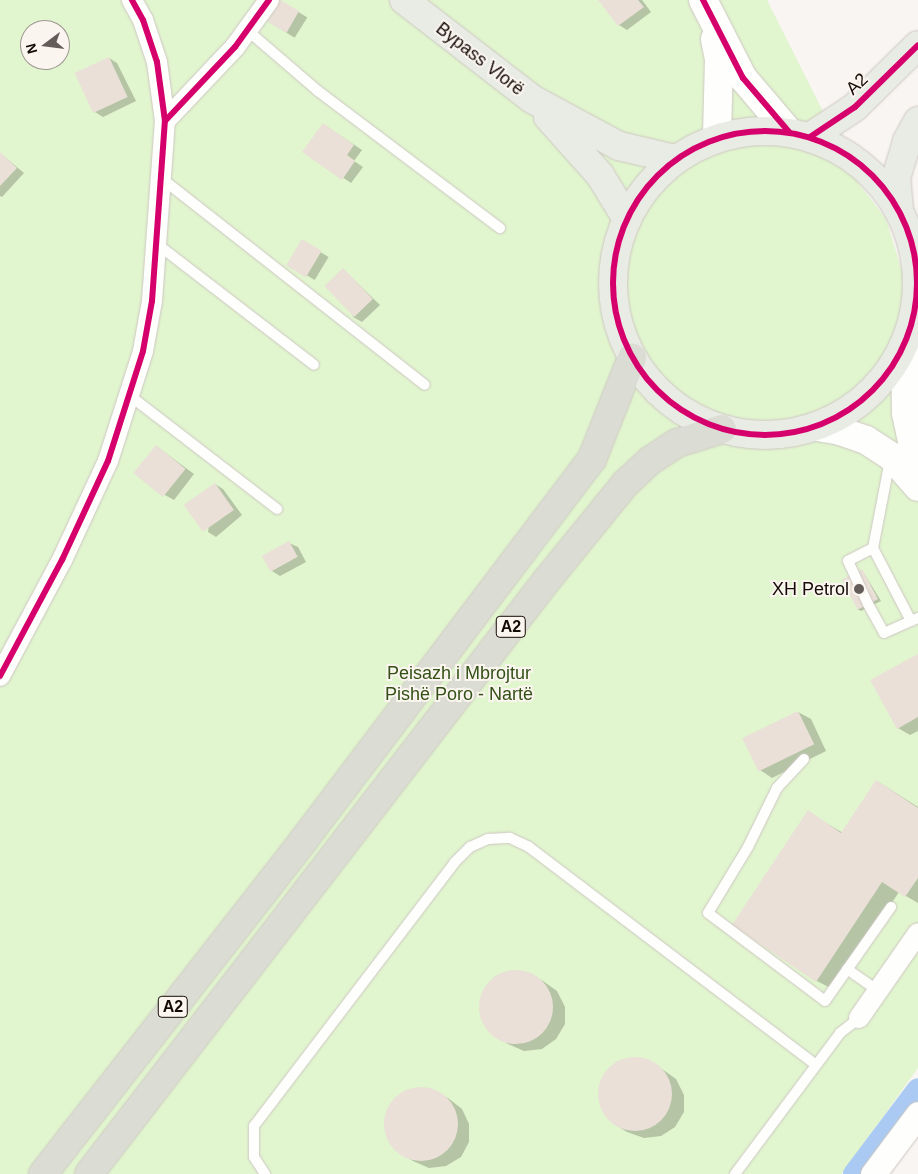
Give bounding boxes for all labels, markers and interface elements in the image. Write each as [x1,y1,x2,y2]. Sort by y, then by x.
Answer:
street label: Bypass Vlorë [432,18,528,100]
north arrow [20,20,70,70]
text: N [22,42,41,56]
street label: A2 [842,69,872,99]
place label: XH Petrol [772,578,849,600]
marker: XH Petrol [853,583,865,595]
road number: A2 [495,614,527,640]
park label: Peisazh i Mbrojtur Pishë Poro - Nartë [385,663,533,706]
road number: A2 [157,994,189,1020]

